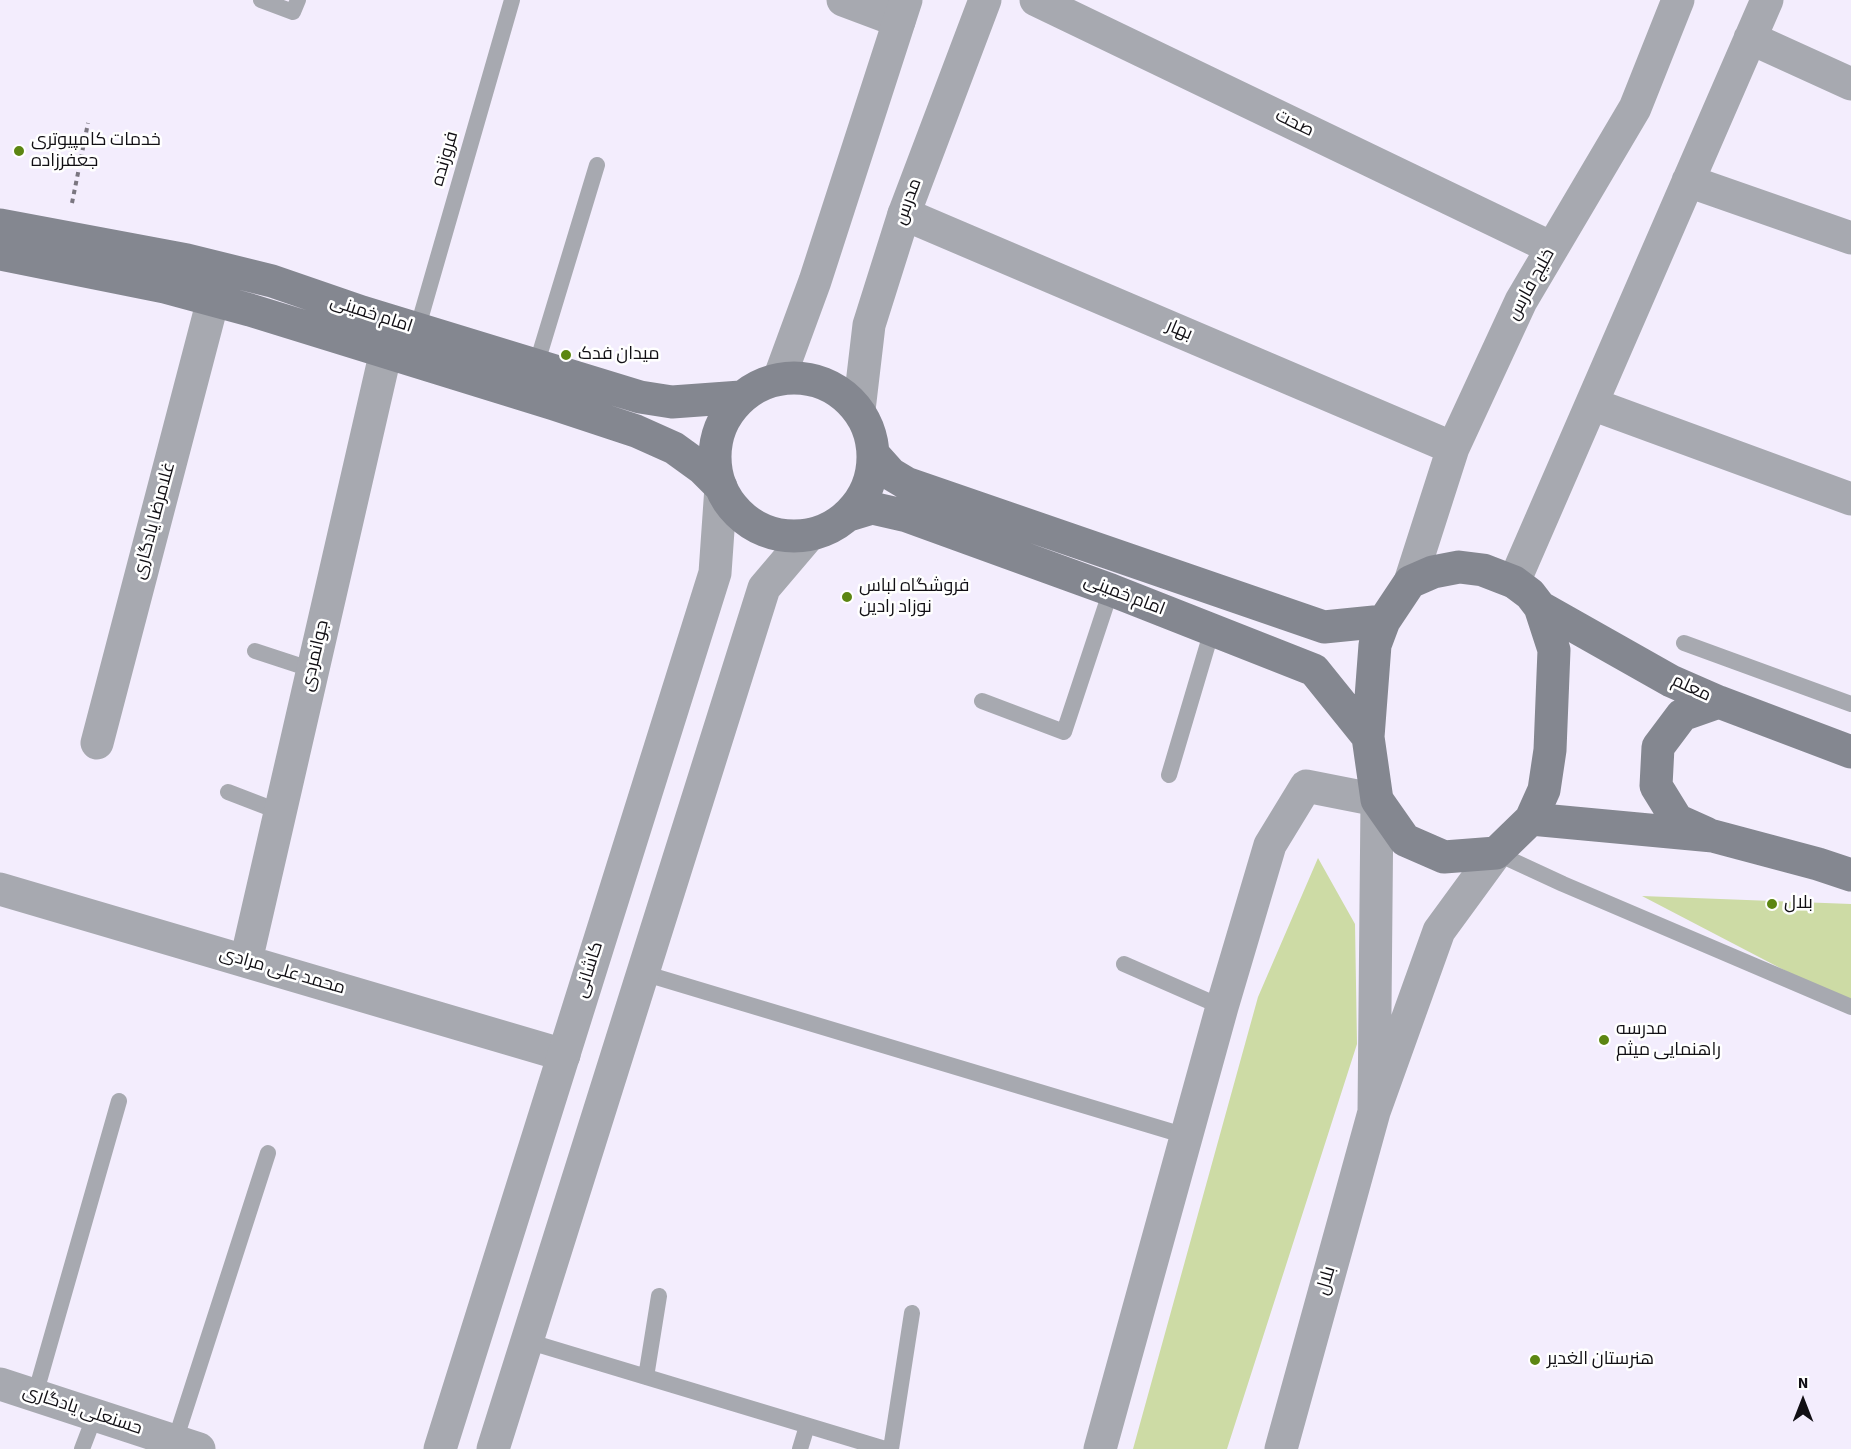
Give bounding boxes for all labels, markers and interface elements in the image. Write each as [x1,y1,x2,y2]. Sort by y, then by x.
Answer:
street label: صحت [1271,105,1317,143]
street label: فروزنده [428,129,464,189]
place label: خدمات کامپیوتری جعفرزاده [31,130,161,172]
marker: خدمات کامپیوتری جعفرزاده [12,144,26,158]
street label: مدرس [891,176,927,228]
street label: خلیج فارس [1504,245,1560,325]
street label: امام خمینی [327,292,415,338]
street label: بهار [1162,316,1196,346]
place label: میدان فدک [578,344,660,366]
marker: میدان فدک [559,348,573,362]
street label: غلامرضا یادگاری [129,460,181,582]
street label: امام خمینی [1080,571,1168,621]
place label: فروشگاه لباس نوزاد رادین [859,576,970,618]
marker: فروشگاه لباس نوزاد رادین [840,590,854,604]
street label: جوانمردی [297,618,335,694]
street label: معلم [1668,671,1714,707]
place label: بلال [1784,893,1813,915]
marker: بلال [1765,897,1779,911]
street label: کاشانی [571,939,609,1001]
street label: محمد علی مرادی [216,944,348,1000]
place label: مدرسه راهنمایی میثم [1616,1019,1721,1062]
marker: مدرسه راهنمایی میثم [1597,1033,1611,1047]
street label: بلال [1313,1264,1341,1298]
place label: هنرستان الغدیر [1547,1349,1654,1371]
marker: هنرستان الغدیر [1528,1353,1542,1367]
north arrow [1773,1371,1833,1431]
text: N [1798,1372,1808,1394]
street label: حسنعلی یادگاری [20,1382,144,1440]

